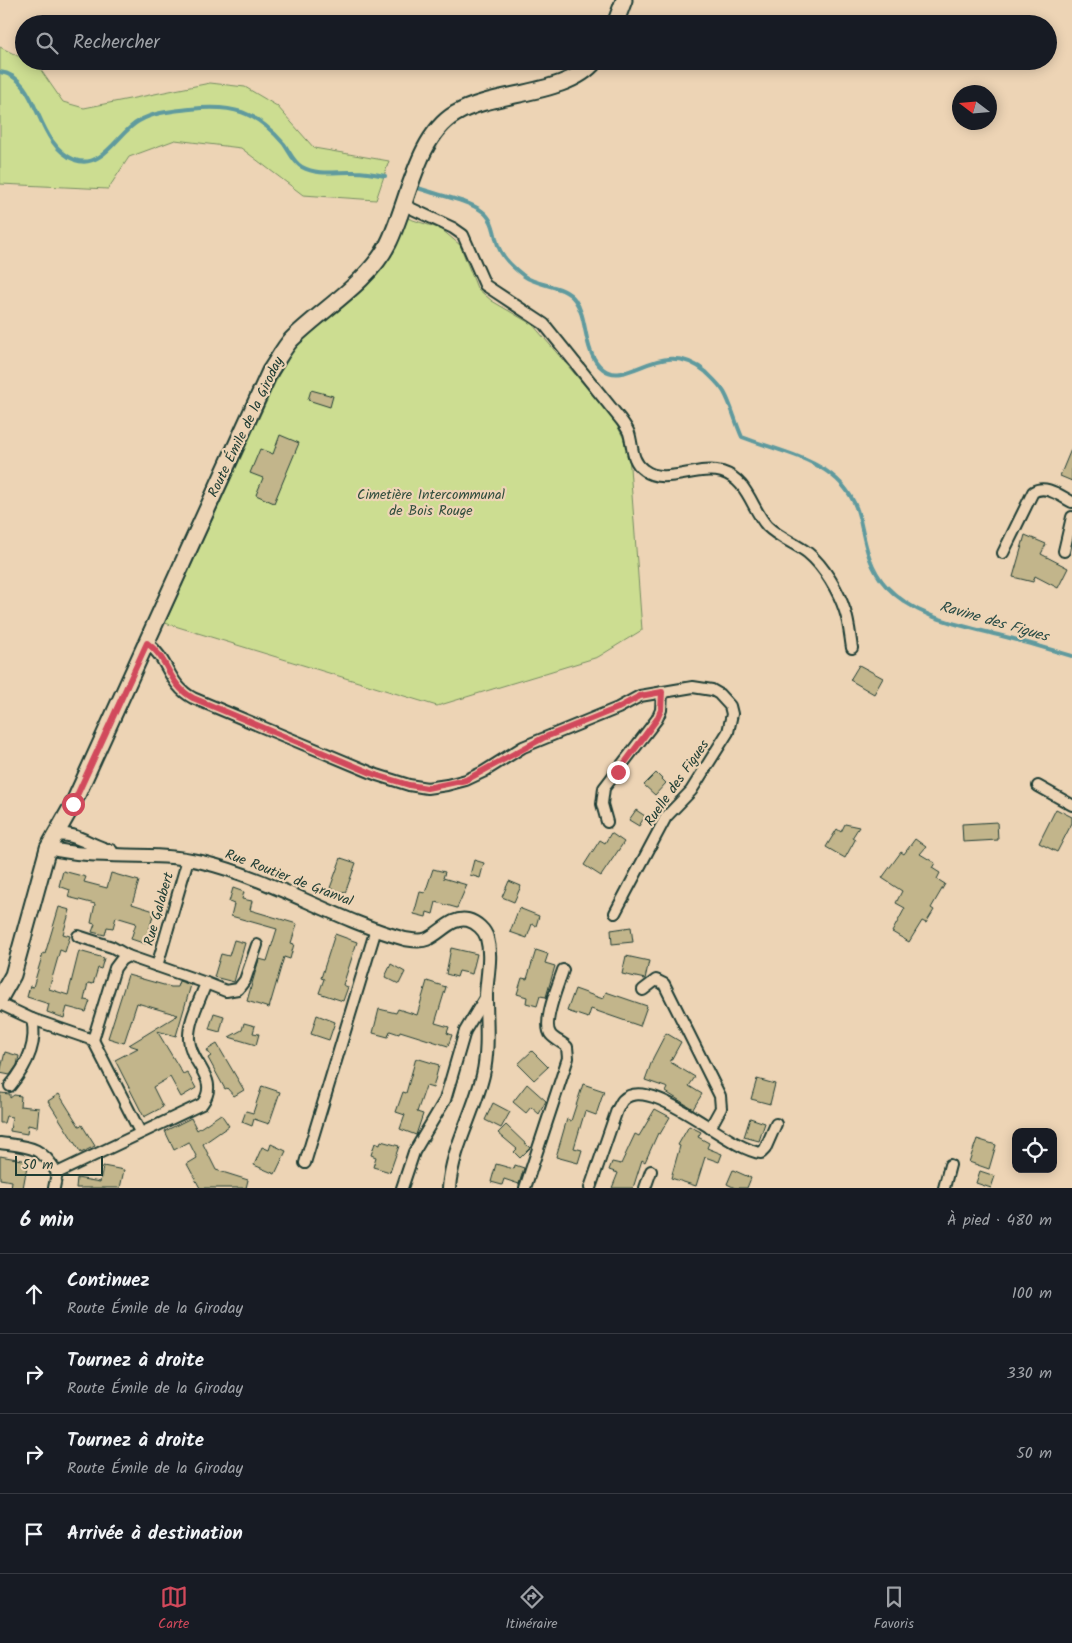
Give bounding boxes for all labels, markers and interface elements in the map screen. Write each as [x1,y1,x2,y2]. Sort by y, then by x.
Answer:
search box [15,15,1057,70]
text: Rechercher [73,28,160,58]
icon: search [33,29,61,57]
north arrow [952,85,997,130]
street label: Route Émile de la Giroday [202,353,290,501]
park label: Cimetière Intercommunal de Bois Rouge [357,484,505,522]
water label: Ravine des Figues [937,595,1053,649]
street label: Ruelle des Figues [639,735,715,831]
route end [607,761,630,784]
route start [62,793,85,816]
street label: Rue Routier de Granval [222,843,357,913]
street label: Rue Galabert [138,869,180,948]
map controls [1012,1128,1057,1173]
button: locate [1012,1128,1057,1173]
scale bar [15,1153,102,1176]
text: 50 m [22,1154,53,1176]
text: 6 min [20,1204,74,1237]
text: À pied · 480 m [947,1208,1052,1233]
text: Continuez [67,1266,150,1296]
icon: ahead [20,1280,48,1308]
text: 100 m [1012,1281,1052,1306]
text: Route Émile de la Giroday [67,1296,243,1321]
text: Tournez à droite [67,1346,204,1376]
icon: right [20,1360,48,1388]
text: 330 m [1007,1361,1052,1386]
text: Route Émile de la Giroday [67,1376,243,1401]
text: Tournez à droite [67,1426,204,1456]
icon: right [20,1440,48,1468]
text: 50 m [1016,1441,1052,1466]
text: Route Émile de la Giroday [67,1456,243,1481]
text: Arrivée à destination [67,1519,243,1549]
icon: arrive [20,1520,48,1548]
tab: Carte [158,1583,189,1635]
tab: Itinéraire [506,1583,558,1635]
tab: Favoris [874,1583,914,1635]

